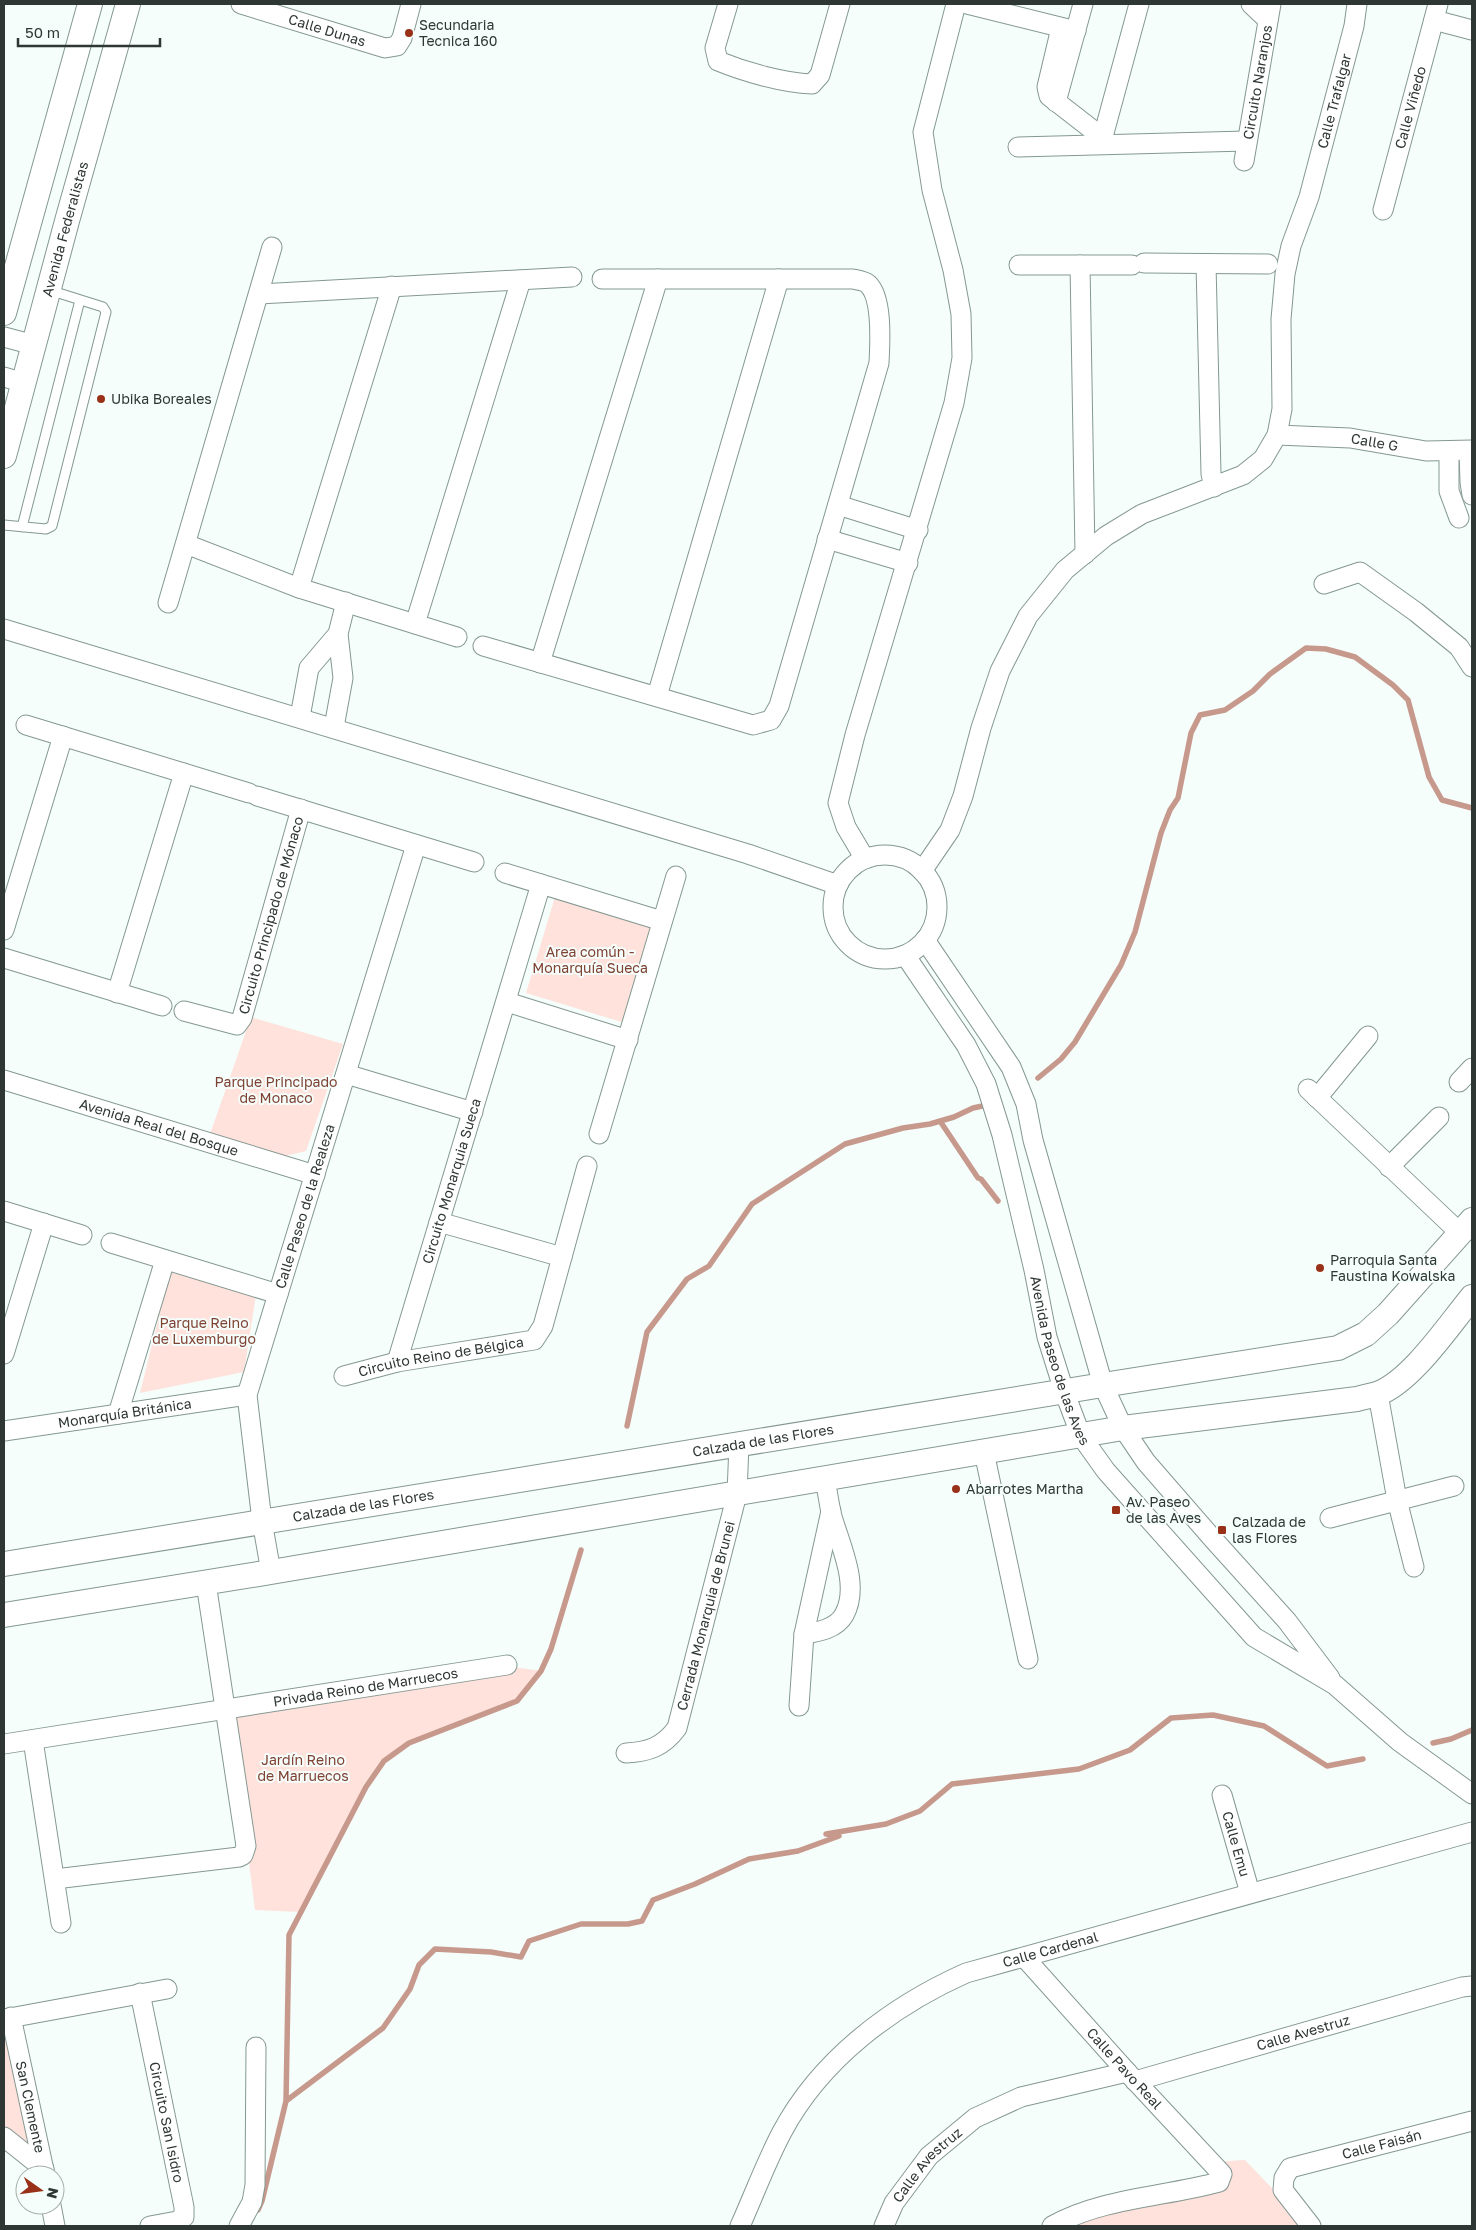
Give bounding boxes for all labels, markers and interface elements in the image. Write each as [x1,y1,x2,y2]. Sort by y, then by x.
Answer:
street label: Calle Dunas [286,10,368,50]
scale bar [18,15,160,47]
place label: Secundaria Tecnica 160 [419,16,498,49]
text: 50 m [25,23,60,41]
street label: Circuito Naranjos [1239,23,1275,141]
marker: Secundaria Tecnica 160 [403,27,415,39]
street label: Calle Trafalgar [1313,51,1355,150]
street label: Calle Viñedo [1391,64,1429,151]
street label: Avenida Federalistas [38,159,91,299]
place label: Ubika Boreales [111,390,212,407]
marker: Ubika Boreales [95,393,107,405]
street label: Calle G [1350,429,1400,454]
street label: Circuito Principado de Mónaco [234,814,306,1016]
park label: Area común - Monarquía Sueca [532,943,648,976]
park label: Parque Principado de Monaco [215,1073,337,1106]
street label: Avenida Real del Bosque [78,1095,241,1159]
street label: Circuito Monarquia Sueca [418,1096,484,1266]
street label: Calle Paseo de la Realeza [271,1122,338,1291]
place label: Parroquia Santa Faustina Kowalska [1330,1251,1455,1284]
marker: Parroquia Santa Faustina Kowalska [1314,1262,1326,1274]
street label: Avenida Paseo de las Aves [1027,1274,1094,1448]
park label: Parque Reino de Luxemburgo [152,1314,256,1347]
street label: Circuito Reino de Bélgica [356,1333,525,1380]
street label: Monarquía Británica [57,1394,192,1431]
street label: Calzada de las Flores [691,1420,835,1460]
place label: Abarrotes Martha [966,1480,1084,1497]
marker: Abarrotes Martha [950,1483,962,1495]
street label: Calzada de las Flores [291,1485,435,1525]
place label: Av. Paseo de las Aves [1126,1493,1201,1526]
marker: Av. Paseo de las Aves [1110,1504,1122,1516]
place label: Calzada de las Flores [1232,1513,1306,1546]
street label: Cerrada Monarquia de Brunei [673,1519,738,1712]
marker: Calzada de las Flores [1216,1524,1228,1536]
street label: Privada Reino de Marruecos [272,1664,459,1710]
park label: Jardín Reino de Marruecos [257,1751,349,1784]
street label: Calle Emu [1219,1809,1254,1879]
street label: Calle Cardenal [1000,1928,1100,1970]
street label: Calle Avestruz [1254,2011,1352,2054]
street label: Calle Pavo Real [1083,2024,1166,2112]
street label: San Clemente [13,2059,49,2154]
street label: Circuito San Isidro [146,2060,188,2184]
street label: Calle Avestruz [888,2123,965,2206]
street label: Calle Faisán [1340,2125,1423,2162]
north arrow [15,2165,65,2215]
text: N [44,2186,63,2200]

